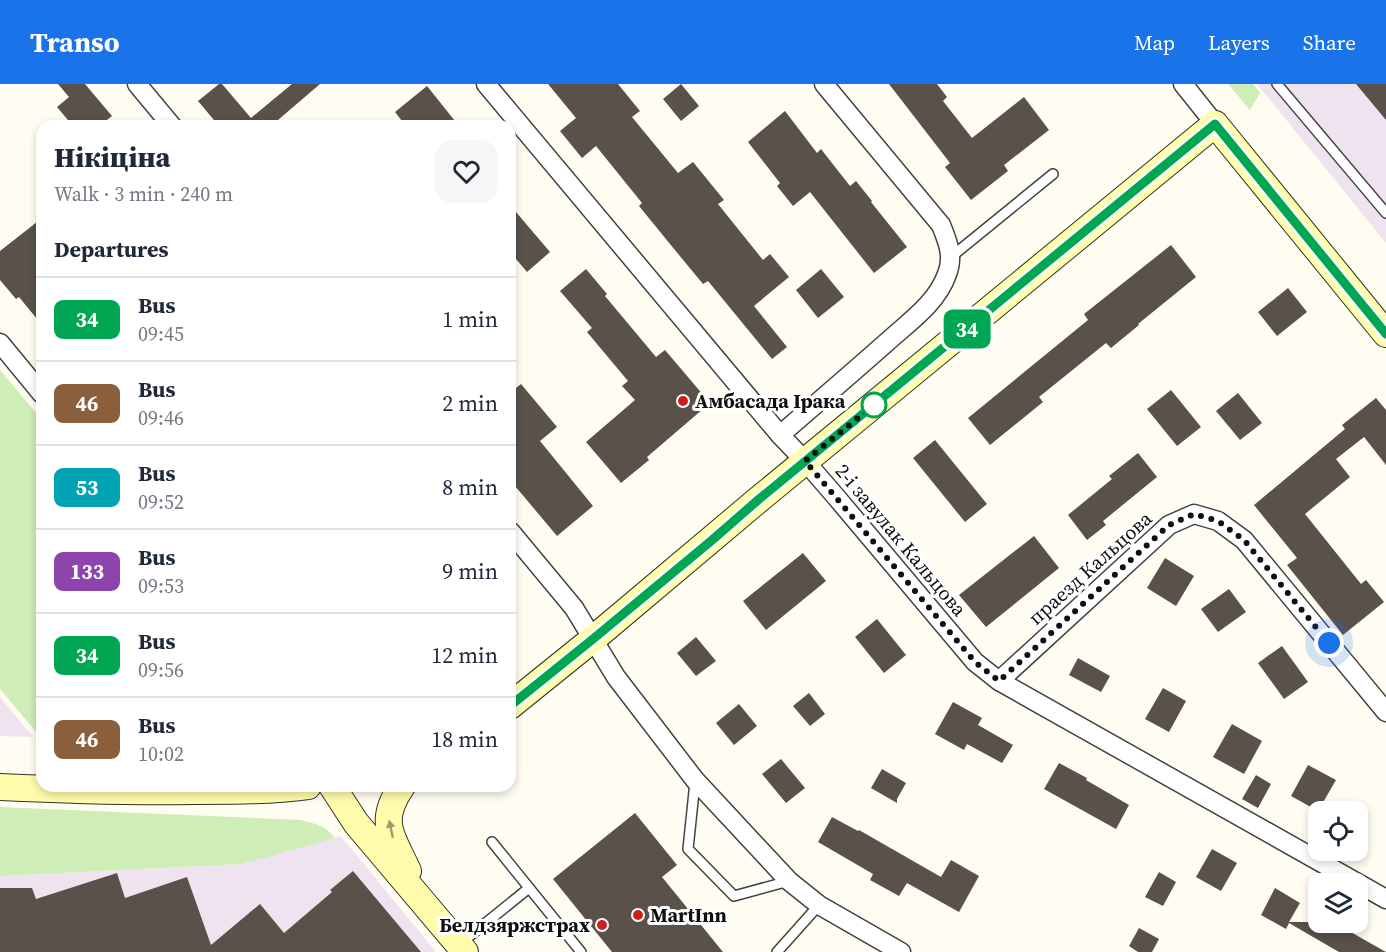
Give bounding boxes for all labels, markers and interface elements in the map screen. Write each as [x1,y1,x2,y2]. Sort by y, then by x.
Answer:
text: Transo [30,23,120,61]
text: Map [1134,28,1175,57]
text: Layers [1208,28,1270,57]
text: Share [1303,28,1356,57]
text: Нікіціна [54,138,171,176]
button: heart [435,140,498,203]
text: Walk · 3 min · 240 m [54,180,233,208]
text: Departures [54,234,168,264]
text: Bus [138,290,175,320]
text: 1 min [442,304,498,334]
text: 34 [76,305,98,334]
line badge: 34 [940,310,994,348]
text: 34 [956,315,978,344]
text: 09:45 [138,320,184,348]
text: Bus [138,374,175,404]
place label: Амбасада Ірака [695,387,846,415]
text: 2 min [442,388,498,418]
text: 46 [76,389,98,418]
unlabelled marker [861,392,887,418]
marker: Амбасада Ірака [676,394,690,408]
text: 09:46 [138,404,184,432]
text: Bus [138,458,175,488]
street label: 2-і завулак Кальцова [829,458,974,623]
text: 8 min [442,472,498,502]
text: 53 [76,473,98,502]
text: 09:52 [138,488,184,516]
street label: праезд Кальцова [1022,504,1159,631]
text: Bus [138,542,175,572]
text: 9 min [442,556,498,586]
text: 133 [70,557,104,586]
text: 09:53 [138,572,184,600]
text: Bus [138,626,175,656]
your location [1314,628,1344,658]
text: 12 min [431,640,498,670]
text: 34 [76,641,98,670]
text: 09:56 [138,656,184,684]
text: Bus [138,710,175,740]
text: 18 min [431,724,498,754]
text: 46 [76,725,98,754]
text: 10:02 [138,740,184,768]
map controls [1308,801,1368,933]
button: locate [1308,801,1368,861]
one-way arrow [386,819,395,838]
button: layers [1308,873,1368,933]
place label: MartInn [650,901,727,929]
marker: MartInn [631,908,645,922]
place label: Белдзяржстрах [439,911,590,939]
marker: Белдзяржстрах [595,918,609,932]

